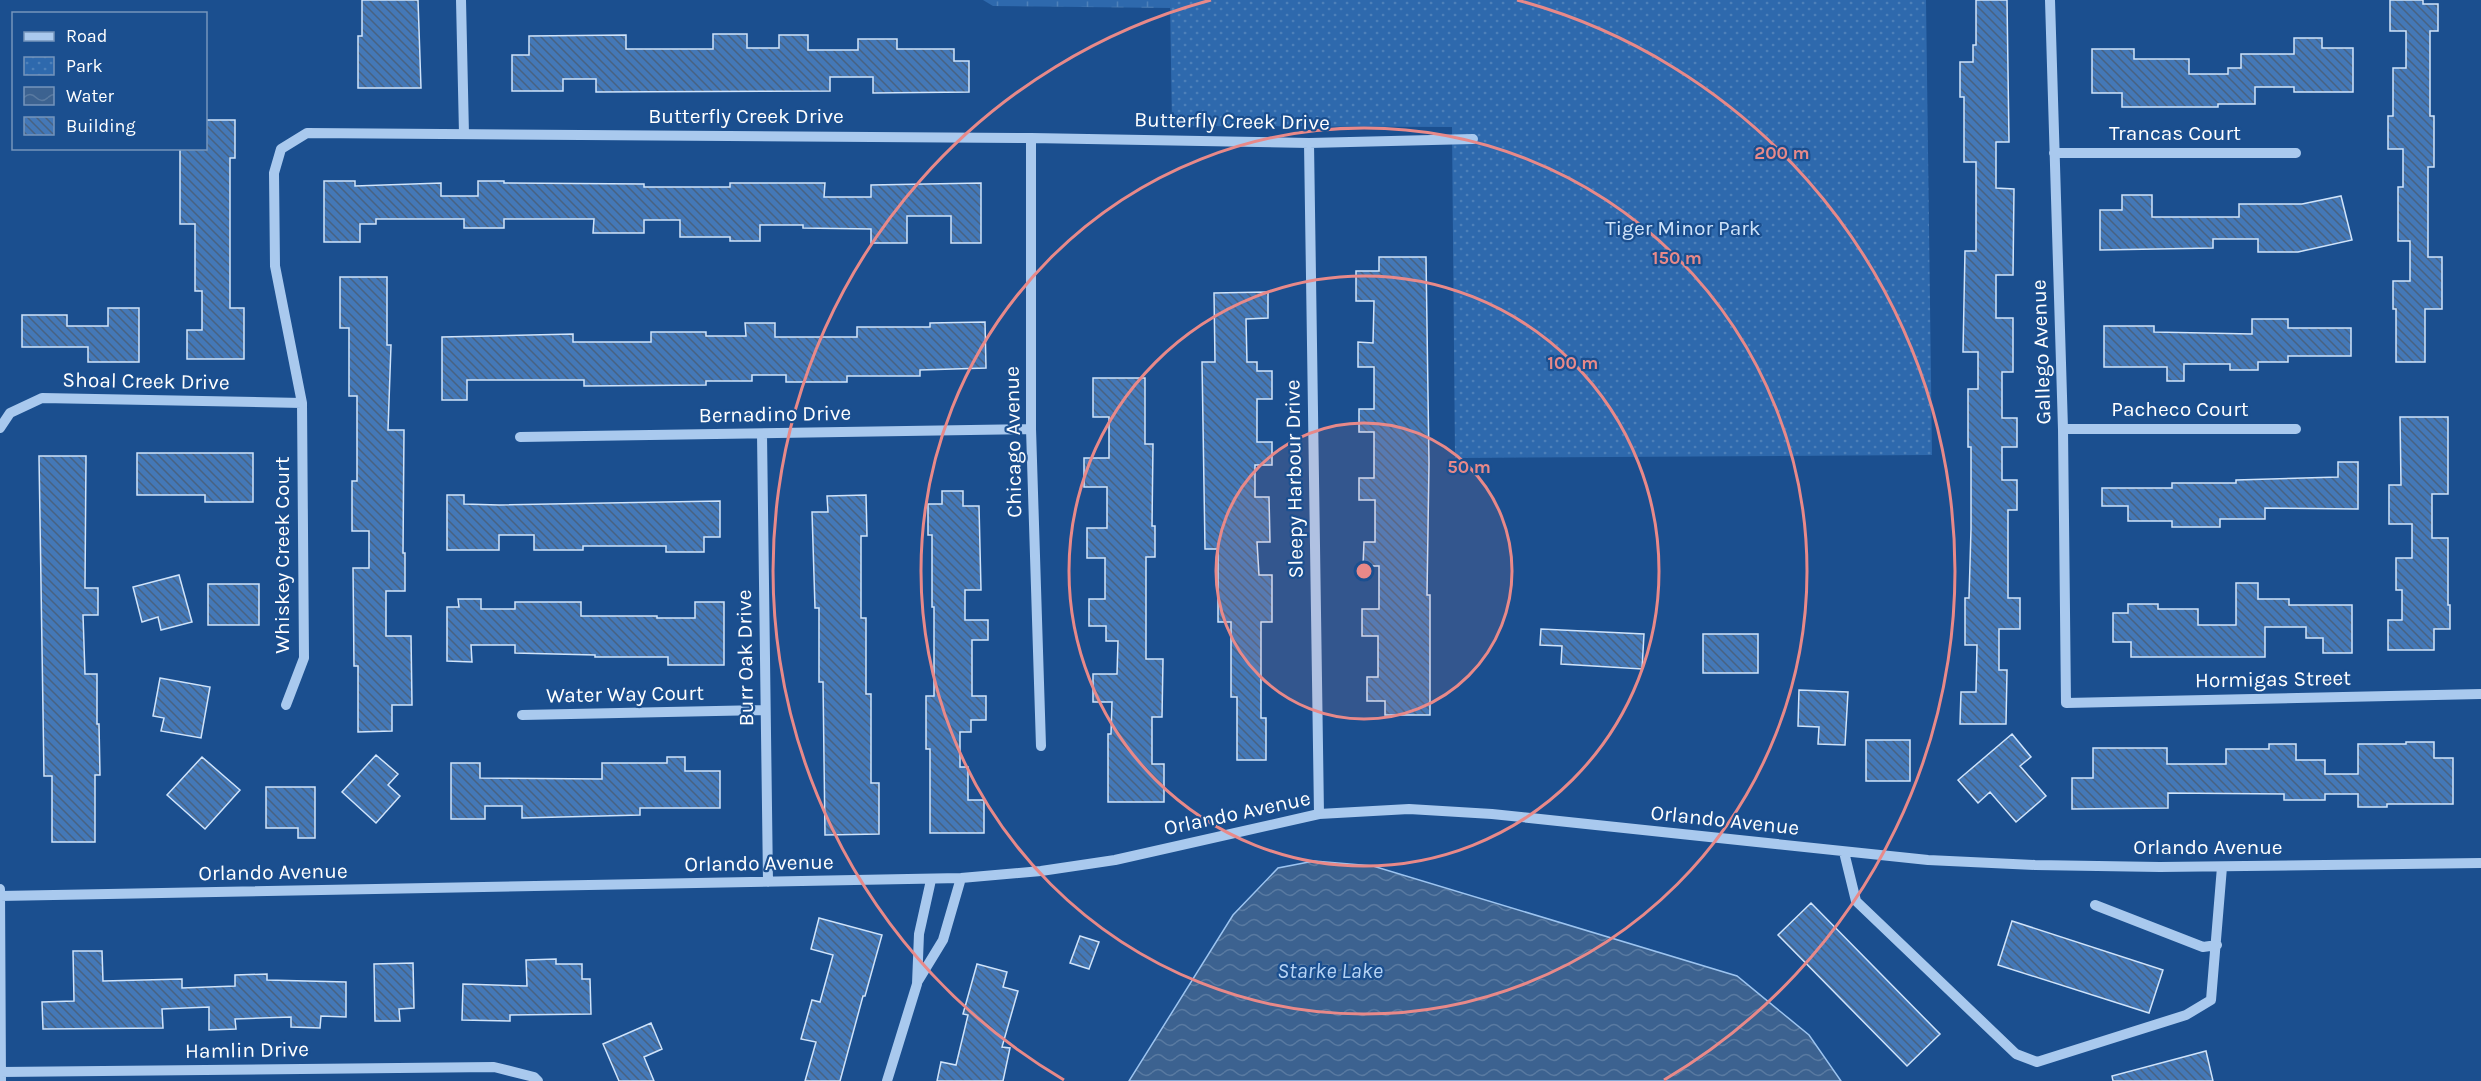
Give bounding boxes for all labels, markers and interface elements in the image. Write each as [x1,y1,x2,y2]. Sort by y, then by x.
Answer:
legend [12,12,207,150]
text: Road [66,25,107,47]
text: Park [66,55,103,77]
text: Water [66,85,114,107]
street label: Butterfly Creek Drive [648,104,844,128]
street label: Butterfly Creek Drive [1134,107,1330,135]
text: Building [66,115,136,137]
street label: Trancas Court [2109,121,2241,145]
text: 200 m [1754,142,1810,164]
park label: Tiger Minor Park [1605,216,1761,240]
text: 150 m [1652,247,1702,269]
street label: Gallego Avenue [2026,279,2056,425]
text: 100 m [1548,352,1598,374]
street label: Chicago Avenue [1000,366,1026,518]
street label: Shoal Creek Drive [62,368,230,394]
street label: Sleepy Harbour Drive [1280,379,1308,579]
street label: Pacheco Court [2111,397,2249,421]
street label: Bernadino Drive [699,401,851,427]
street label: Whiskey Creek Court [270,456,294,654]
text: 50 m [1447,456,1491,478]
centre of rings [1354,561,1374,581]
street label: Burr Oak Drive [732,589,758,727]
street label: Hormigas Street [2195,666,2351,692]
street label: Water Way Court [546,681,704,707]
street label: Orlando Avenue [1161,786,1313,840]
street label: Orlando Avenue [1650,800,1800,840]
street label: Orlando Avenue [2133,835,2283,859]
street label: Orlando Avenue [684,850,834,876]
street label: Orlando Avenue [198,859,348,885]
water label: Starke Lake [1277,958,1383,984]
street label: Hamlin Drive [185,1037,309,1063]

